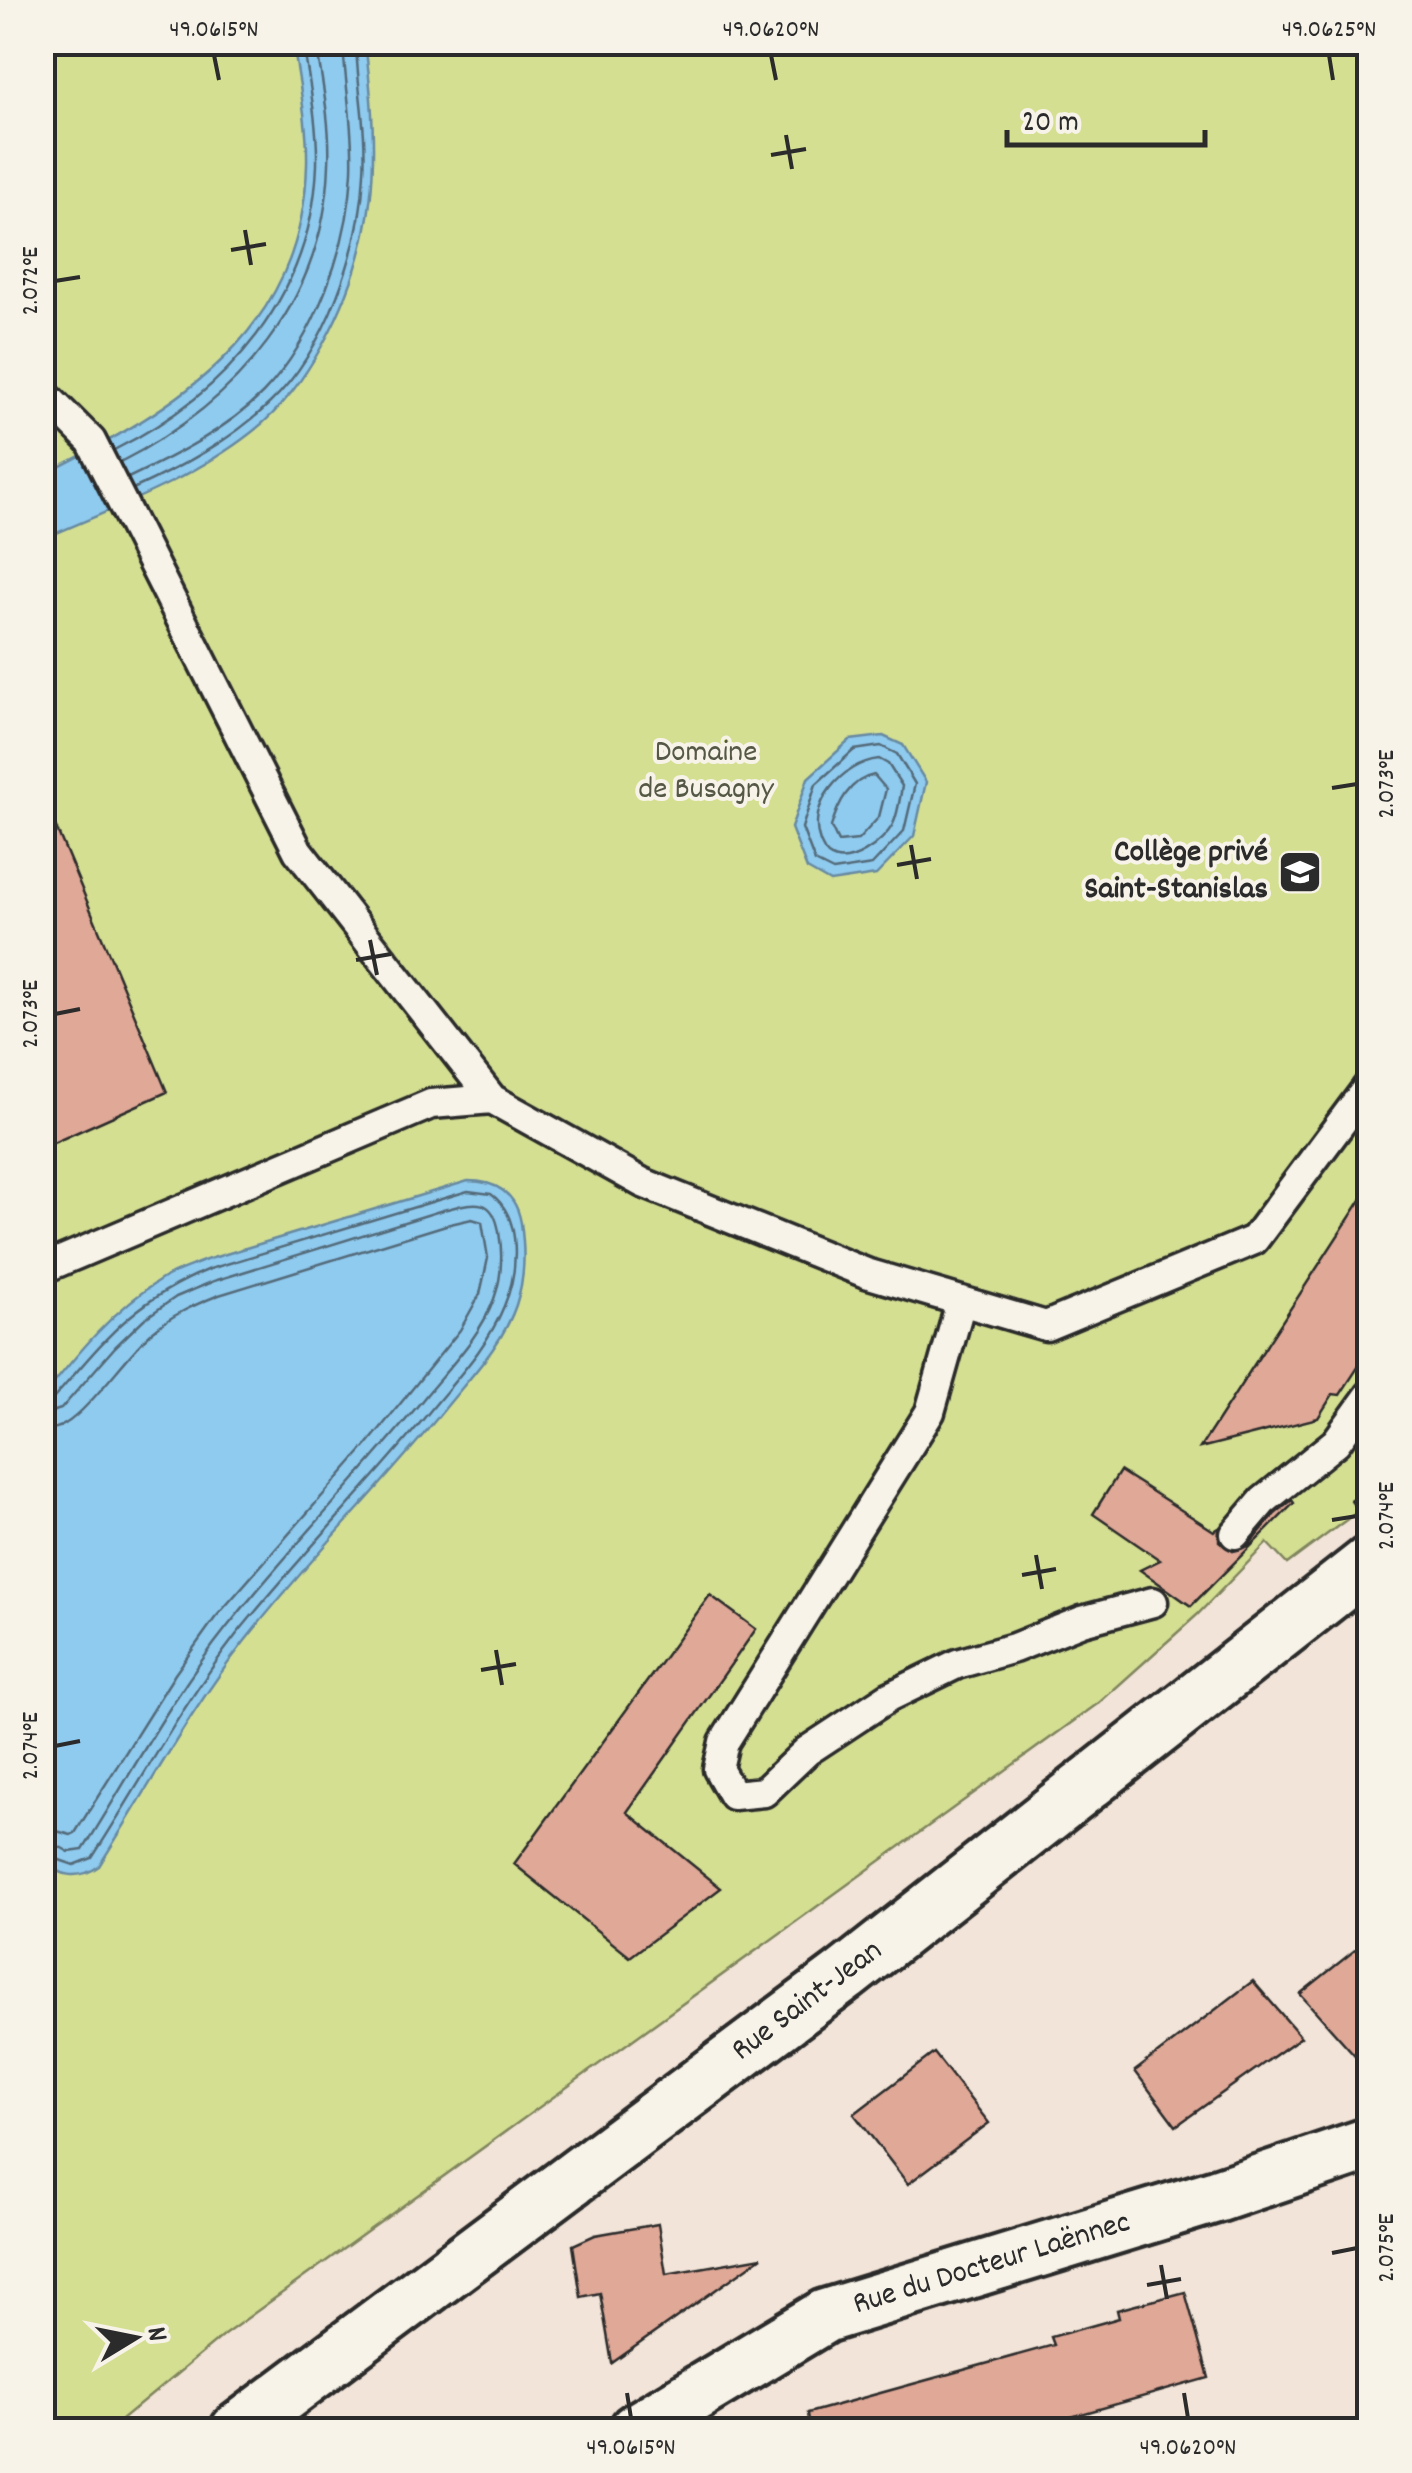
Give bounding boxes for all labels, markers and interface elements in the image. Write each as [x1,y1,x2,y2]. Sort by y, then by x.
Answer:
text: 49.0615°N [169,13,259,49]
text: 49.0620°N [723,13,819,49]
text: 49.0625°N [1282,13,1376,49]
scale bar [1007,85,1204,147]
text: 20 m [1022,103,1079,146]
text: 2.072°E [14,246,50,315]
park label: Domaine de Busagny [638,731,775,814]
text: 2.073°E [1370,749,1406,818]
place label: Collège privé Saint-Stanislas [1084,831,1268,914]
school or university icon: Collège privé Saint-Stanislas [1277,849,1323,895]
text: 2.073°E [14,979,50,1048]
text: 2.074°E [1370,1481,1406,1550]
text: 2.074°E [14,1711,50,1780]
street label: Rue Saint-Jean [723,1930,893,2074]
street label: Rue du Docteur Laënnec [848,2201,1136,2329]
text: 2.075°E [1370,2213,1406,2283]
north arrow [85,2288,185,2388]
text: N [134,2324,176,2345]
text: 49.0615°N [586,2431,676,2467]
text: 49.0620°N [1140,2431,1236,2467]

